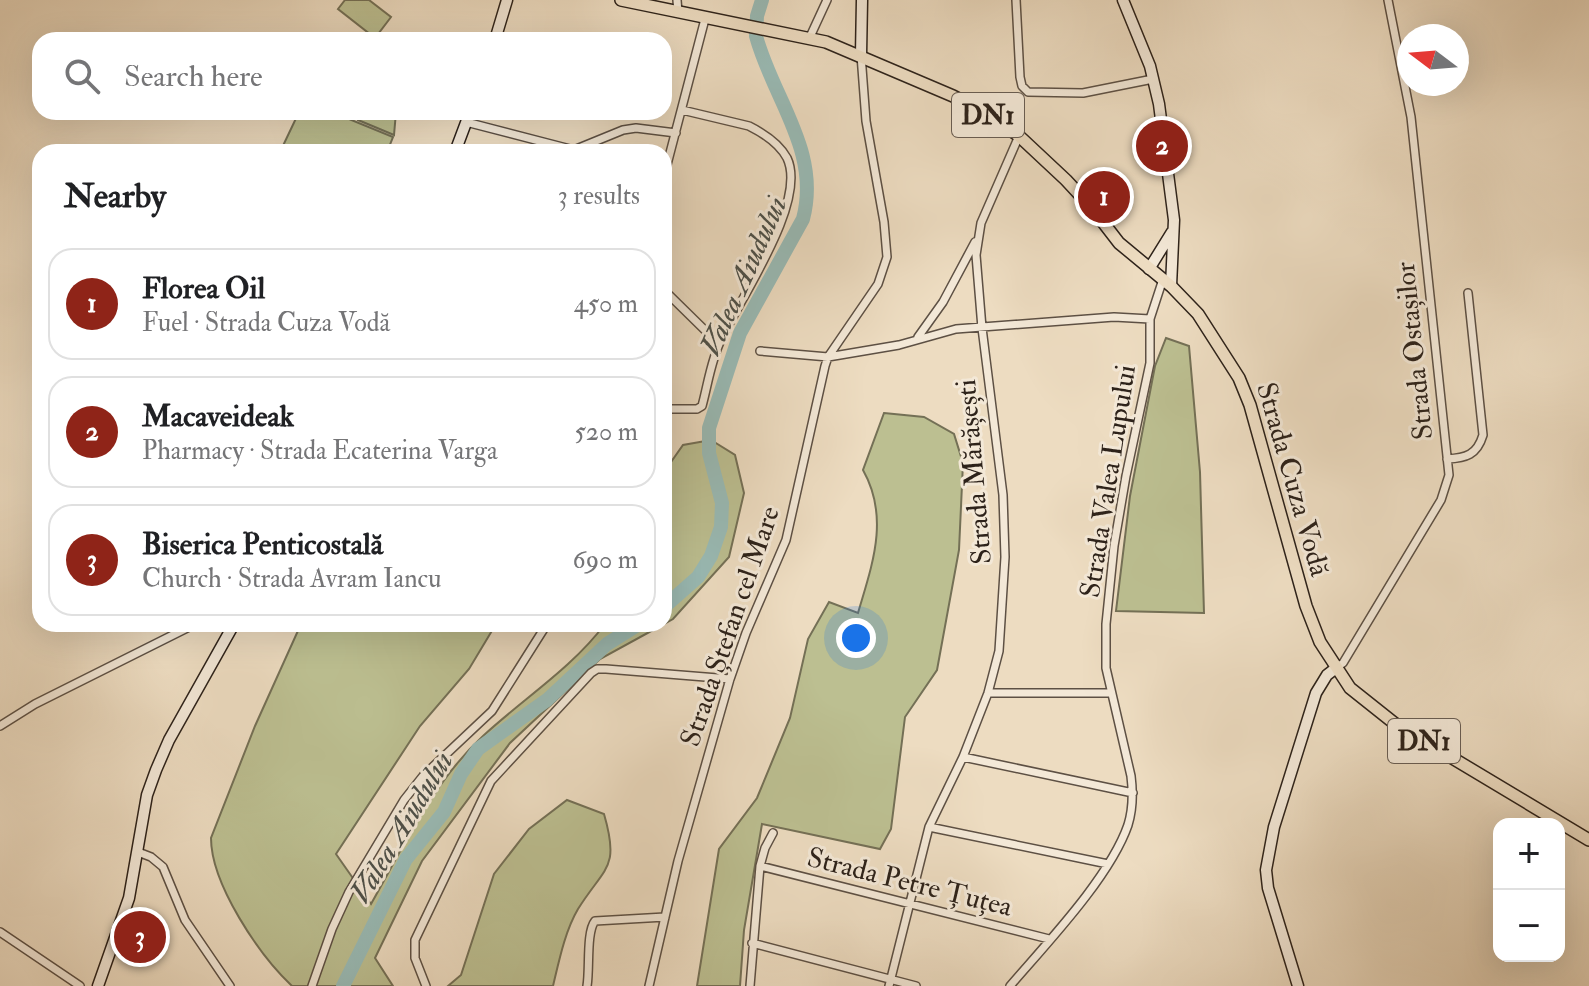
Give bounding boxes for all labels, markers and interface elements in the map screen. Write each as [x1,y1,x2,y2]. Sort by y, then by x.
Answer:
north arrow [1397,24,1469,96]
search box [32,32,672,120]
icon: search [60,54,104,98]
text: Search here [124,58,263,95]
road number: DN1 [952,93,1024,137]
pin: 2 [1136,116,1188,176]
pin: 1 [1078,167,1130,227]
text: Nearby [64,175,166,218]
text: 3 results [558,180,640,212]
water label: Valea Aiudului [692,191,795,362]
street label: Strada Ostașilor [1388,260,1441,442]
text: Florea Oil [142,270,265,307]
text: 1 [87,288,97,320]
text: 450 m [574,288,638,320]
text: Fuel · Strada Cuza Vodă [142,307,390,339]
street label: Strada Valea Lupului [1073,362,1144,600]
street label: Strada Mărășești [949,378,1000,566]
street label: Strada Cuza Vodă [1248,379,1337,581]
text: Macaveideak [142,398,294,435]
text: 2 [85,416,99,448]
text: 520 m [575,416,638,448]
text: Pharmacy · Strada Ecaterina Varga [142,435,498,467]
street label: Strada Ștefan cel Mare [673,502,788,751]
text: Biserica Penticostală [142,526,383,563]
text: 3 [87,544,97,576]
text: 690 m [573,544,638,576]
text: Church · Strada Avram Iancu [142,563,442,595]
your location [836,618,876,658]
road number: DN1 [1388,719,1460,763]
water label: Valea Aiudului [342,745,461,910]
map controls [1493,818,1565,962]
button: + [1493,818,1565,890]
street label: Strada Petre Țuțea [804,840,1016,925]
button: − [1493,890,1565,962]
pin: 3 [114,907,166,967]

